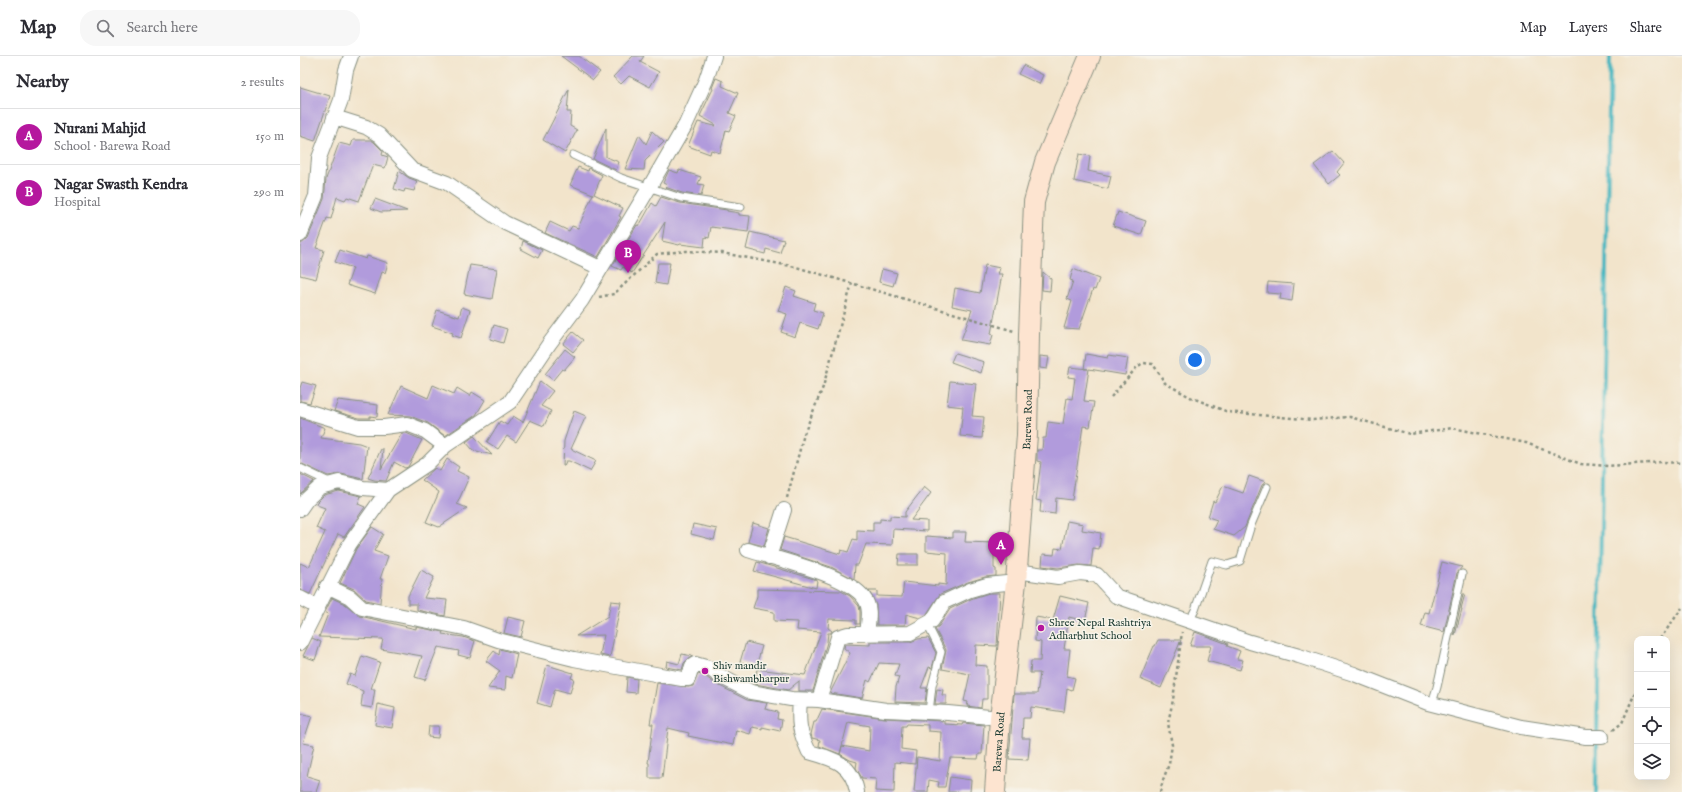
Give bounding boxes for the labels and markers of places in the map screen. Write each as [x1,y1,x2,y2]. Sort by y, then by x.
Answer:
pin: B [615,240,641,273]
pin: A [988,532,1014,565]
place label: Shree Nepal Rashtriya Adharbhut School [1048,616,1151,643]
marker: Shree Nepal Rashtriya Adharbhut School [1036,623,1046,633]
place label: Shiv mandir Bishwambharpur [713,659,789,686]
marker: Shiv mandir Bishwambharpur [700,666,710,676]

